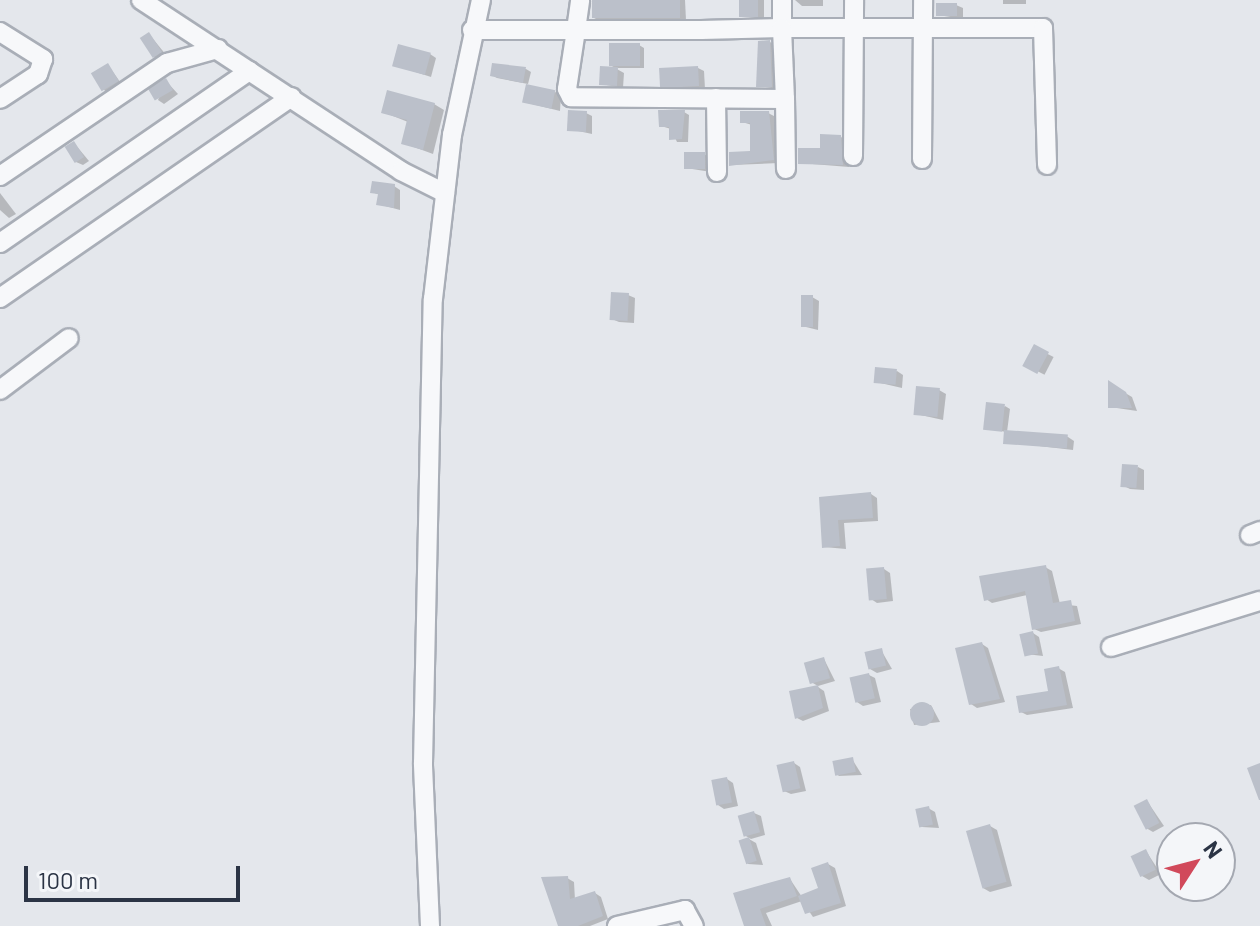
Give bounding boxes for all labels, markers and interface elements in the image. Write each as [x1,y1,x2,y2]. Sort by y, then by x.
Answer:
north arrow [1156,822,1236,902]
text: N [1199,835,1229,863]
scale bar [28,850,244,900]
text: 100 m [38,865,98,894]

